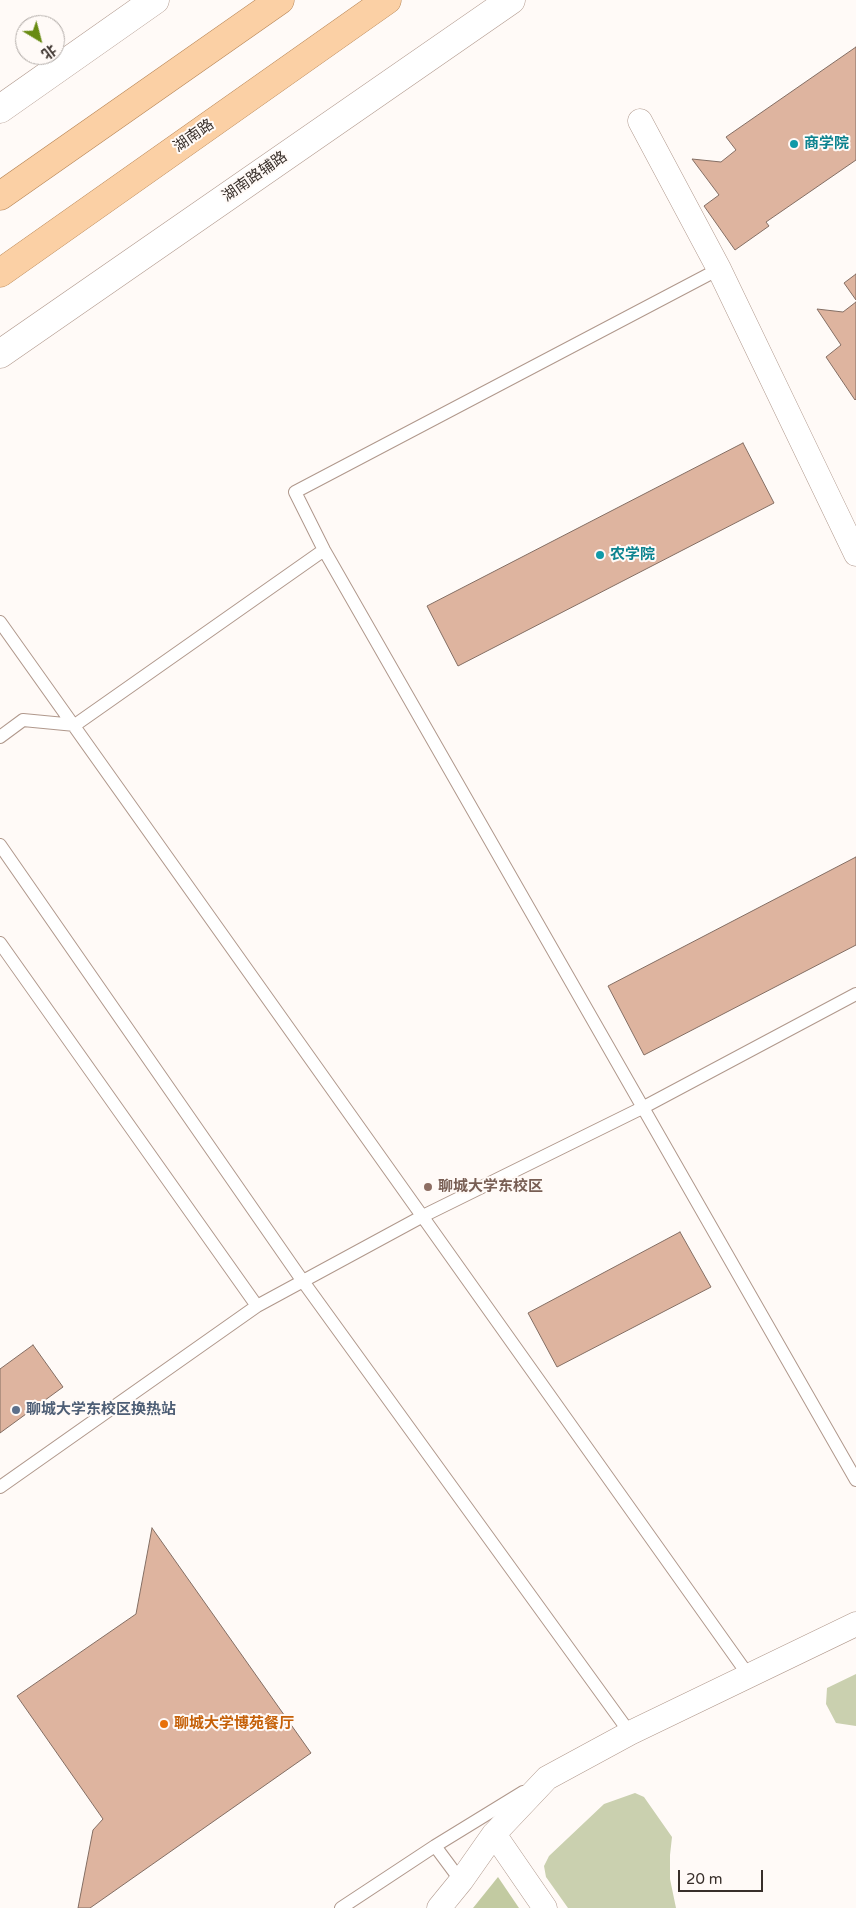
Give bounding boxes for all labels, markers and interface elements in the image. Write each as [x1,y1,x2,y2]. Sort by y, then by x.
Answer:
north arrow [15,15,65,65]
text: 北 [38,41,59,63]
street label: 湖南路 [170,116,218,156]
place label: 商学院 [804,135,849,153]
marker: 商学院 [788,138,800,150]
street label: 湖南路辅路 [219,148,291,206]
place label: 农学院 [610,546,655,564]
marker: 农学院 [594,549,606,561]
place label: 聊城大学东校区 [438,1178,543,1196]
marker: 聊城大学东校区 [422,1181,434,1193]
place label: 聊城大学东校区换热站 [26,1401,176,1419]
marker: 聊城大学东校区换热站 [10,1404,22,1416]
place label: 聊城大学博苑餐厅 [174,1715,294,1733]
marker: 聊城大学博苑餐厅 [158,1718,170,1730]
scale bar [681,1860,766,1892]
text: 20 m [686,1870,723,1888]

